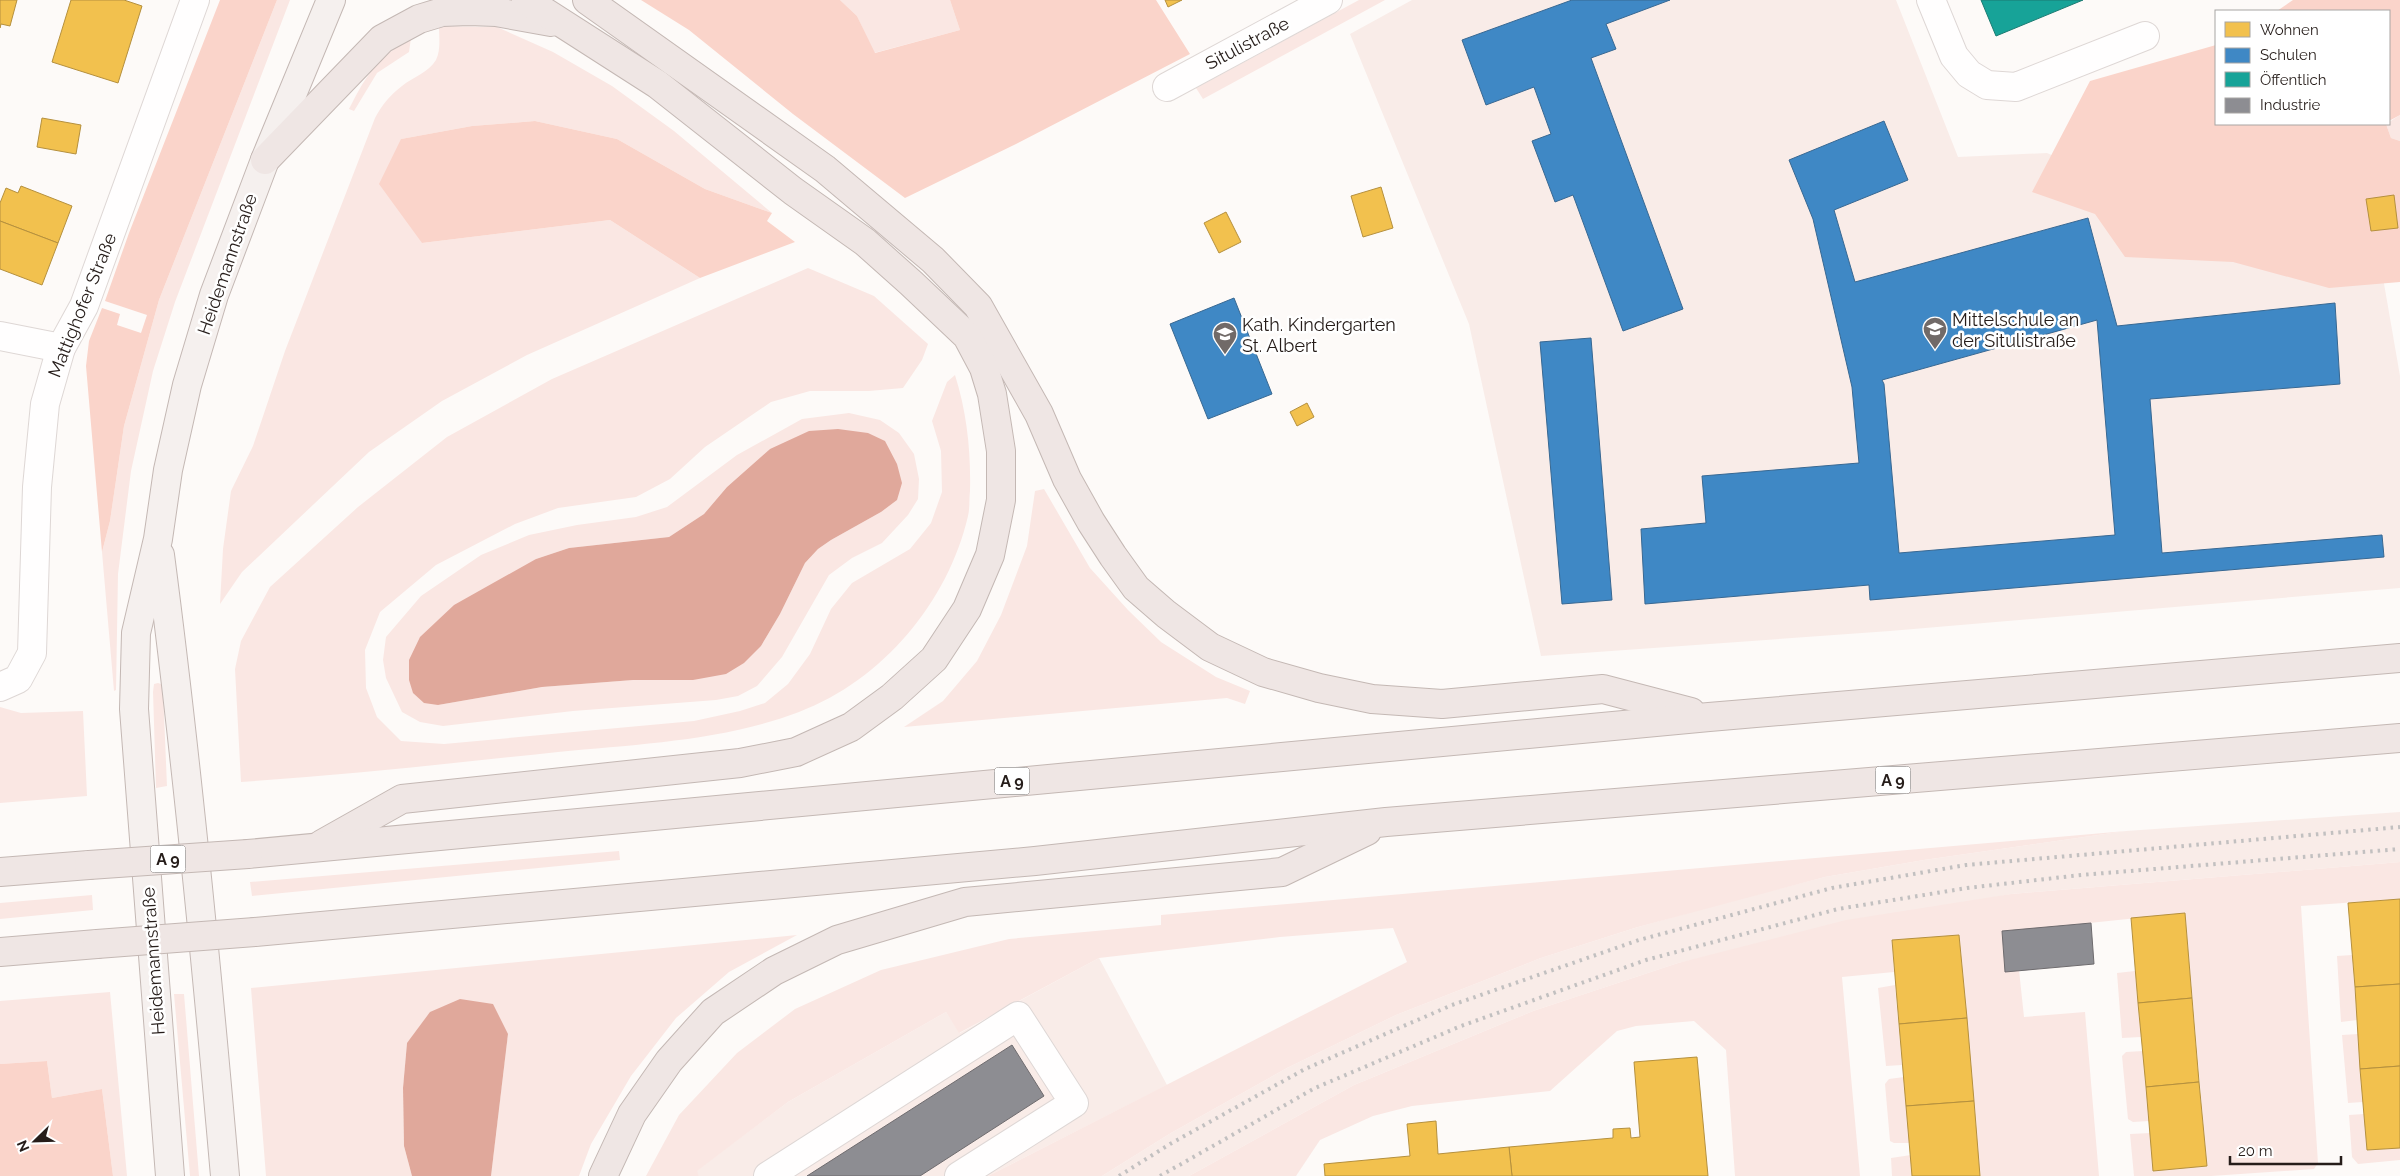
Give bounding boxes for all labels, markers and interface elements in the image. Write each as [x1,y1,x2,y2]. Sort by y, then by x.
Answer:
legend [2215,10,2390,125]
street label: Situlistraße [1202,12,1293,74]
text: Wohnen [2260,21,2319,39]
text: Schulen [2260,46,2317,64]
text: Öffentlich [2260,70,2327,89]
text: Industrie [2260,96,2321,114]
street label: Heidemannstraße [193,190,261,337]
street label: Mattighofer Straße [43,229,121,380]
place label: Mittelschule an der Situlistraße [1952,309,2079,351]
place label: Kath. Kindergarten St. Albert [1242,314,1396,356]
school or university icon: Mittelschule an der Situlistraße [1922,316,1948,350]
school or university icon: Kath. Kindergarten St. Albert [1212,321,1238,355]
road number: A 9 [1876,766,1910,794]
road number: A 9 [994,768,1030,794]
road number: A 9 [150,846,186,872]
street label: Heidemannstraße [137,886,169,1036]
north arrow [10,1116,60,1166]
scale bar [2230,1134,2341,1166]
text: N [14,1138,32,1154]
text: 20 m [2238,1142,2273,1160]

